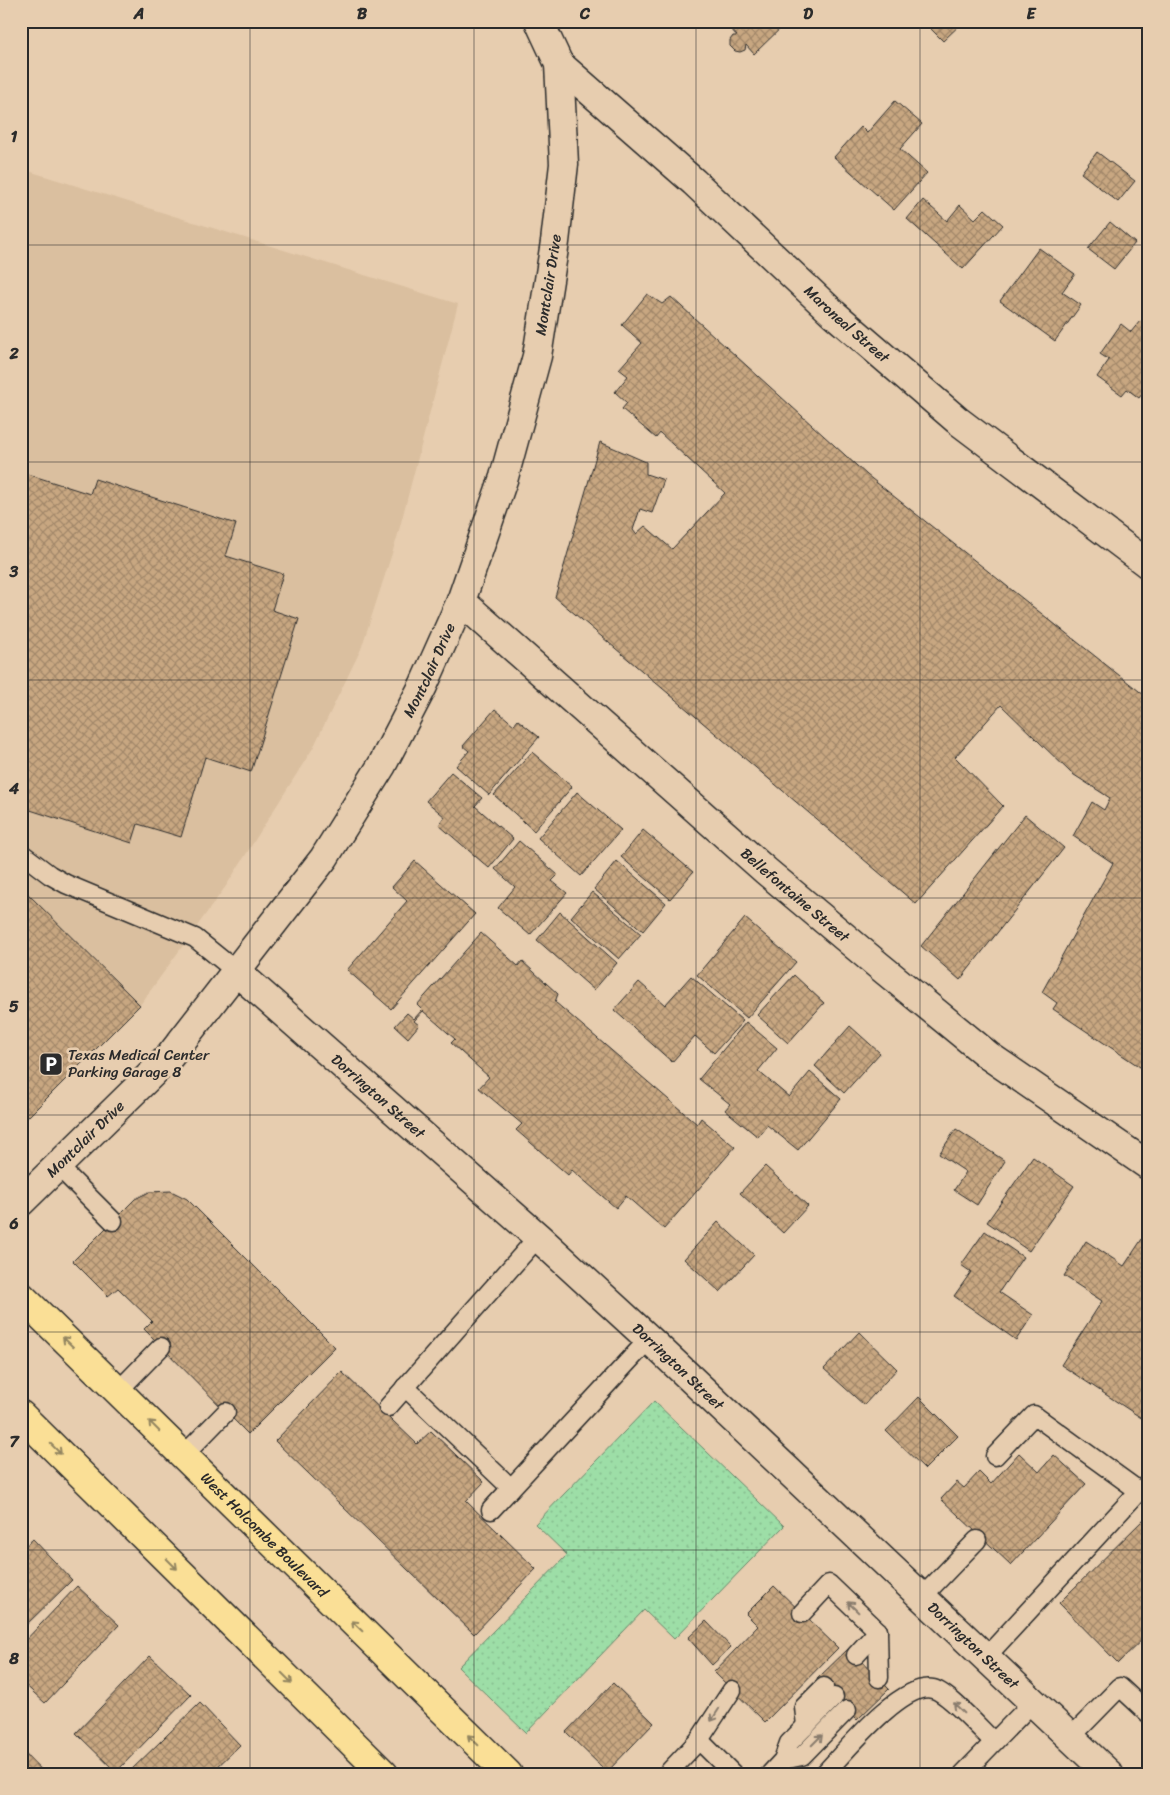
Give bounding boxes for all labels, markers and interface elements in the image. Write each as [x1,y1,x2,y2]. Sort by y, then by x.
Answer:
text: A [133,0,144,28]
text: B [357,0,368,28]
text: C [579,0,591,28]
text: D [803,0,813,28]
text: E [1027,0,1037,28]
text: 1 [11,122,18,151]
street label: Montclair Drive [527,233,569,337]
street label: Maroneal Street [798,279,896,370]
text: 2 [8,339,19,368]
text: 3 [9,557,19,586]
street label: Montclair Drive [396,618,463,722]
text: 4 [8,774,19,803]
street label: Bellefontaine Street [734,841,856,950]
text: 5 [9,992,19,1021]
place label: Texas Medical Center Parking Garage 8 [68,1042,210,1085]
street label: Dorrington Street [325,1047,432,1146]
parking icon: Texas Medical Center Parking Garage 8 [38,1051,64,1077]
street label: Montclair Drive [40,1094,131,1184]
text: 6 [8,1209,19,1238]
street label: Dorrington Street [626,1317,731,1417]
one-way arrow [62,1336,74,1348]
one-way arrow [148,1420,160,1432]
text: 7 [9,1427,20,1456]
one-way arrow [50,1443,62,1456]
street label: West Holcombe Boulevard [194,1466,335,1605]
one-way arrow [165,1557,177,1569]
street label: Dorrington Street [921,1595,1026,1696]
one-way arrow [847,1601,860,1613]
one-way arrow [351,1620,363,1632]
text: 8 [8,1644,19,1673]
one-way arrow [281,1672,293,1684]
one-way arrow [952,1702,965,1714]
one-way arrow [710,1708,721,1722]
one-way arrow [467,1733,479,1746]
one-way arrow [811,1734,824,1746]

